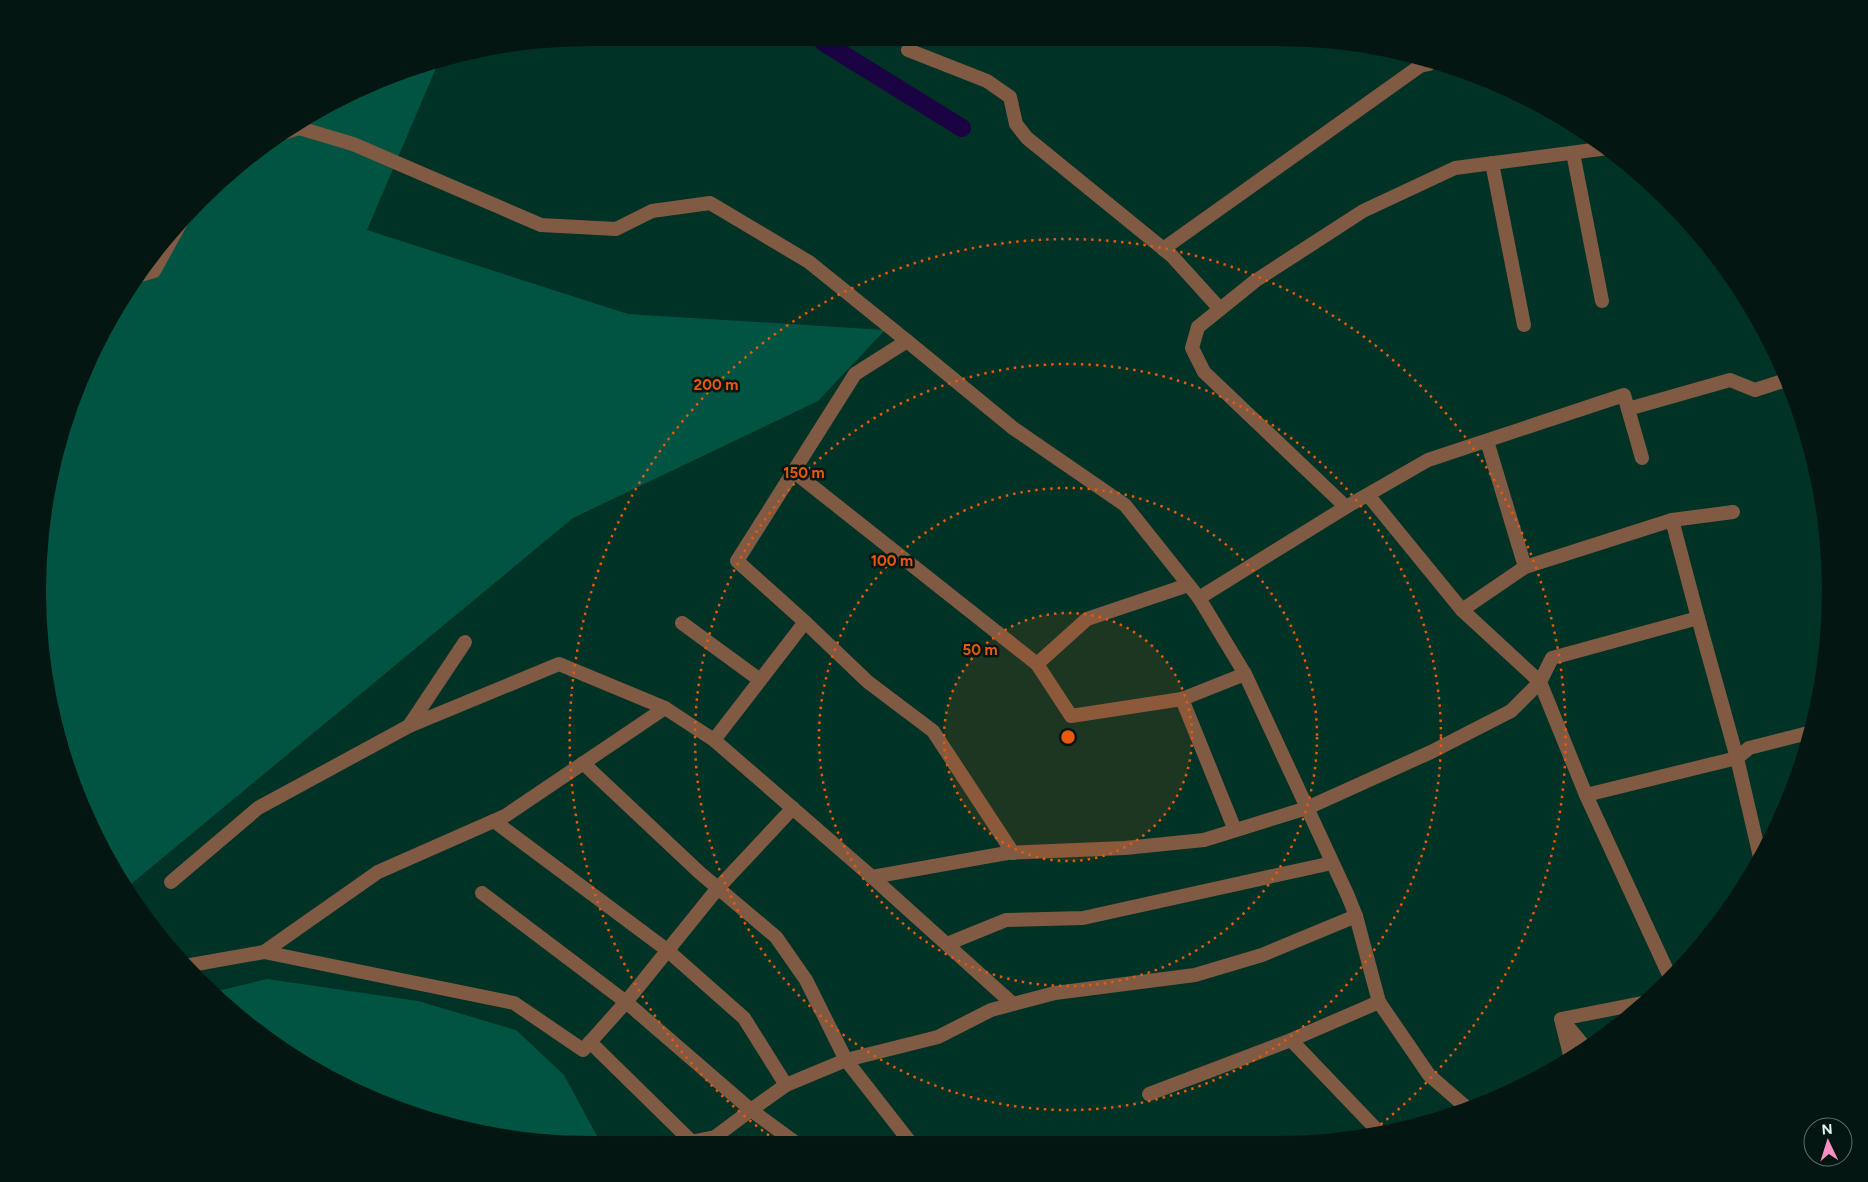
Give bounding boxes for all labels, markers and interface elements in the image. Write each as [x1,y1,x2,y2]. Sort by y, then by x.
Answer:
text: 200 m [694,376,738,394]
text: 150 m [783,464,825,482]
text: 100 m [871,552,913,570]
text: 50 m [962,641,998,659]
centre of rings [1059,728,1077,746]
north arrow [1803,1117,1853,1167]
text: N [1821,1121,1833,1138]

